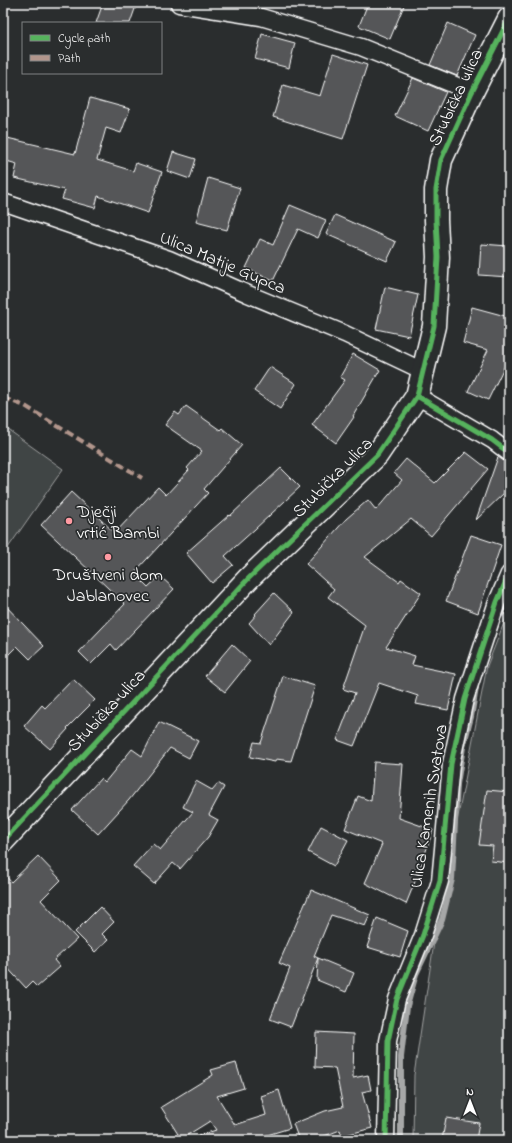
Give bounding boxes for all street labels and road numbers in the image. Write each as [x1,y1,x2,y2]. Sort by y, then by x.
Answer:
street label: Stubička ulica [423,45,491,151]
street label: Ulica Matije Gupca [155,226,289,302]
street label: Stubička ulica [287,432,380,525]
street label: Stubička ulica [62,664,153,759]
street label: Ulica Kamenih Svatova [404,722,456,890]

